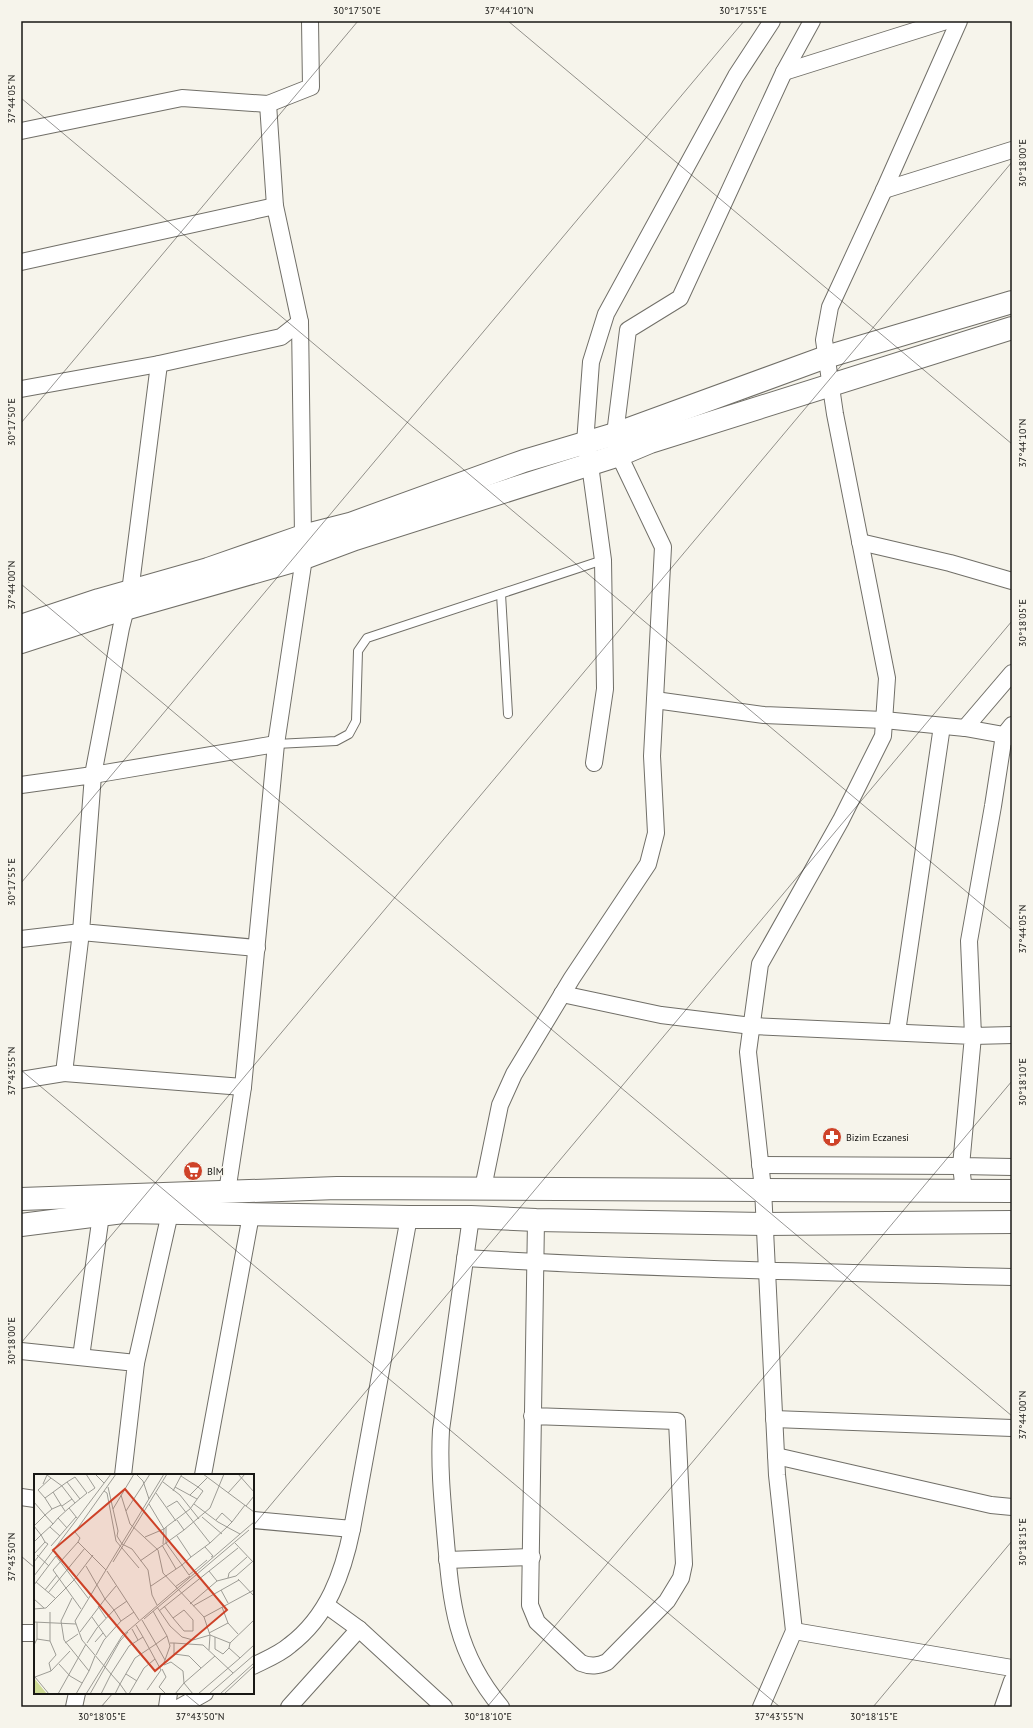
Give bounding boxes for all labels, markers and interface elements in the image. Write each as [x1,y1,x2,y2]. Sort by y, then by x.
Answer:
text: 30°17'50"E [333,4,381,17]
text: 37°44'10"N [484,4,534,17]
text: 30°17'55"E [719,4,767,17]
text: 37°44'05"N [5,74,18,124]
text: 30°18'00"E [1016,139,1029,187]
text: 30°17'50"E [5,398,18,446]
text: 37°44'10"N [1016,418,1029,468]
text: 37°44'00"N [5,560,18,610]
text: 30°18'05"E [1016,599,1029,647]
text: 30°17'55"E [5,858,18,906]
text: 37°44'05"N [1016,904,1029,954]
text: 37°43'55"N [5,1046,18,1096]
text: 30°18'10"E [1016,1058,1029,1106]
pharmacy icon: Bizim Eczanesi [821,1126,843,1148]
place label: Bizim Eczanesi [846,1131,909,1144]
supermarket icon: BİM [182,1160,204,1182]
place label: BİM [207,1165,224,1178]
text: 30°18'00"E [5,1317,18,1365]
text: 37°44'00"N [1016,1390,1029,1440]
inset map [34,1474,254,1694]
text: 30°18'15"E [1016,1518,1029,1566]
text: 37°43'50"N [5,1532,18,1582]
text: 30°18'05"E [78,1710,126,1723]
text: 37°43'50"N [175,1710,225,1723]
text: 30°18'10"E [464,1710,512,1723]
text: 37°43'55"N [754,1710,804,1723]
text: 30°18'15"E [850,1710,898,1723]

